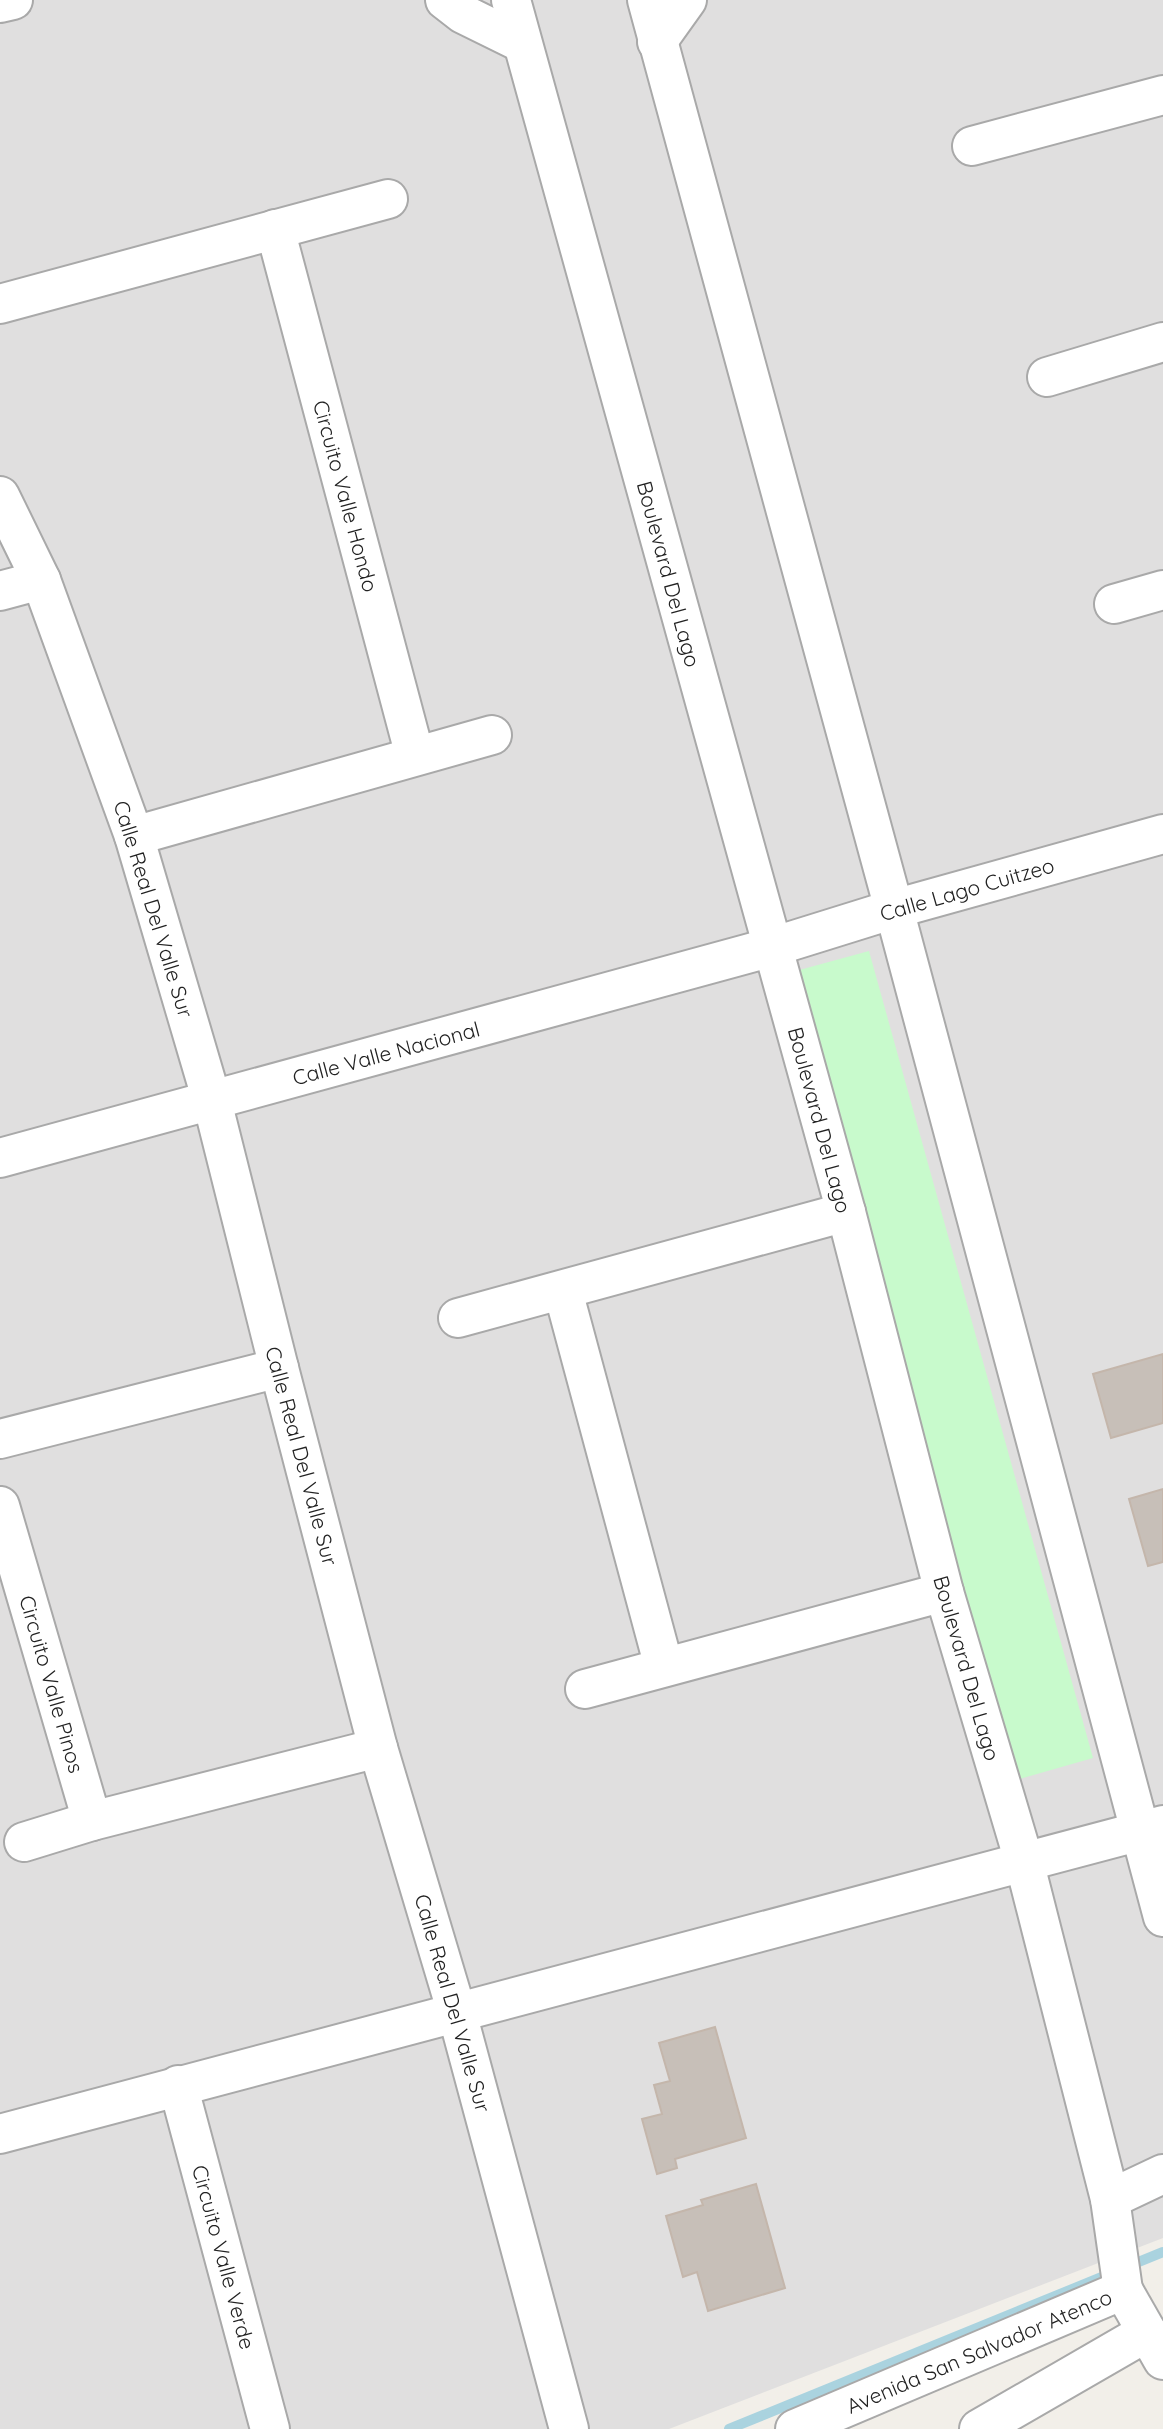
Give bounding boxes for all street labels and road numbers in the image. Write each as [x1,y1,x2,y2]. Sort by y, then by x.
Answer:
street label: Circuito Valle Hondo [308,397,384,595]
street label: Boulevard Del Lago [632,478,706,670]
street label: Calle Real Del Valle Sur [109,797,199,1021]
street label: Calle Lago Cuitzeo [877,852,1057,926]
street label: Calle Valle Nacional [290,1016,482,1090]
street label: Boulevard Del Lago [783,1024,857,1216]
street label: Calle Real Del Valle Sur [260,1344,344,1568]
street label: Boulevard Del Lago [928,1572,1006,1764]
street label: Circuito Valle Pinos [14,1592,90,1776]
street label: Calle Real Del Valle Sur [409,1891,497,2115]
street label: Circuito Valle Verde [187,2162,261,2352]
street label: Avenida San Salvador Atenco [842,2283,1116,2419]

